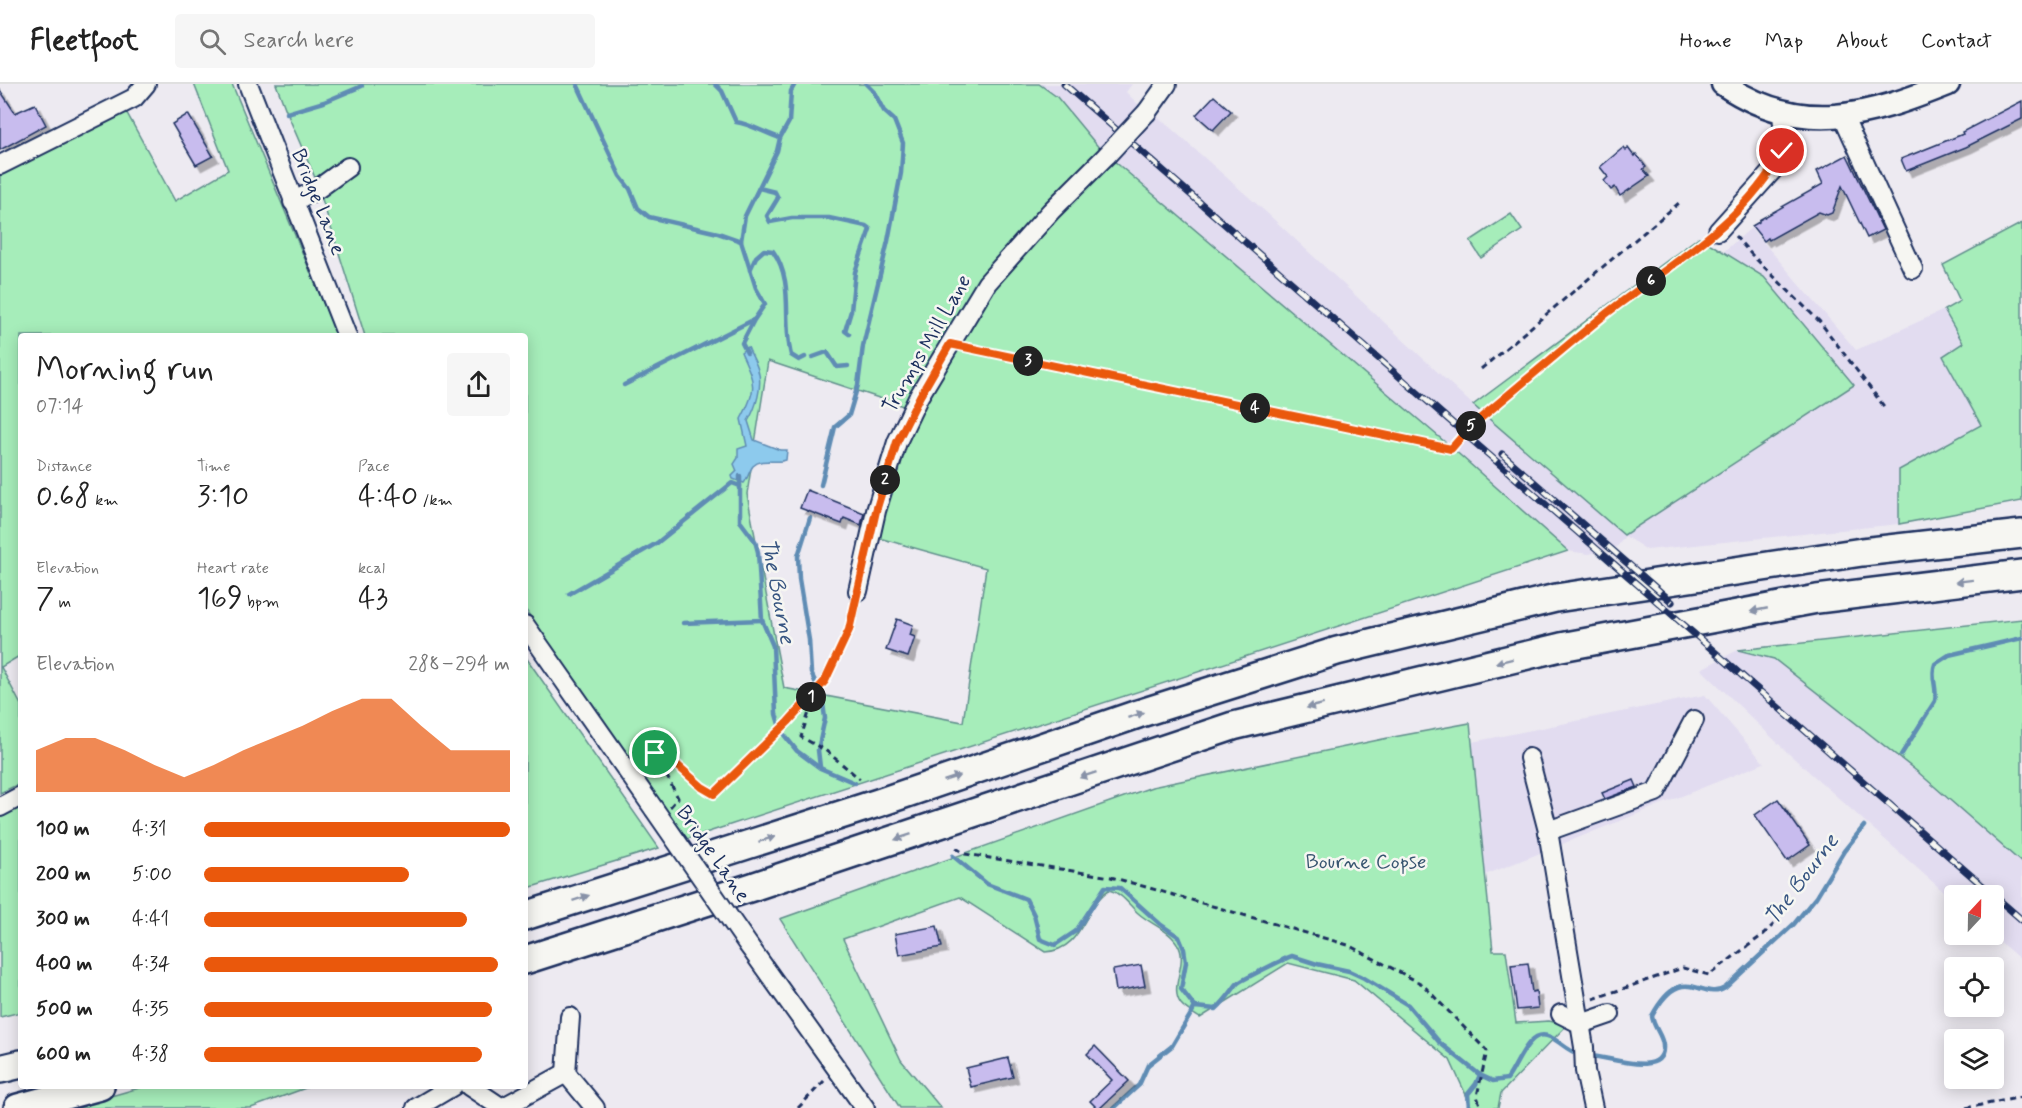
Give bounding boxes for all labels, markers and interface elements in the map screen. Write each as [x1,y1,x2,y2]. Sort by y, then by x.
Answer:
search box [175,14,595,68]
text: Fleetfoot [30,23,139,60]
icon: search [196,25,229,58]
text: Search here [244,27,354,55]
text: Home [1680,27,1732,55]
text: Map [1765,27,1803,55]
text: About [1836,27,1888,55]
text: Contact [1921,27,1992,55]
pin [1756,125,1807,176]
icon: check [1765,134,1798,167]
street label: Bridge Lane [284,145,352,259]
pin: 6 [1636,266,1666,296]
street label: Trumps Mill Lane [876,270,978,418]
text: 6 [1647,270,1655,291]
pin: 3 [1013,346,1043,376]
text: Morning run [36,348,214,392]
text: 3 [1024,350,1032,371]
button: share [447,353,510,416]
text: 07:14 [36,393,84,420]
pin: 4 [1240,393,1270,423]
text: 4 [1250,397,1260,418]
pin: 5 [1456,411,1486,441]
text: 5 [1466,415,1476,436]
text: Distance [36,456,92,477]
text: Time [197,456,231,477]
text: Pace [358,456,390,477]
pin: 2 [870,465,900,495]
text: 2 [881,469,889,490]
text: 0.68 [36,477,91,516]
text: 3:10 [197,477,249,516]
text: 4:40 [358,477,418,516]
text: km [91,490,118,511]
text: /km [418,490,453,511]
water label: The Bourne [753,536,801,648]
text: Elevation [36,558,99,579]
text: Heart rate [197,558,269,579]
text: kcal [358,558,385,579]
one-way arrow [1954,576,1973,585]
text: 7 [36,579,54,618]
text: 169 [197,579,243,618]
text: 43 [358,579,388,618]
text: m [54,592,71,613]
text: bpm [243,592,279,613]
one-way arrow [1750,606,1769,615]
text: Elevation [36,651,115,678]
text: 288–294 m [408,651,510,678]
one-way arrow [1495,656,1514,666]
pin: 1 [796,682,826,712]
text: 1 [807,686,815,707]
one-way arrow [1306,702,1324,712]
one-way arrow [1127,709,1145,719]
pin [629,727,680,778]
icon: arrive [638,736,671,769]
one-way arrow [1079,770,1097,780]
one-way arrow [943,773,961,782]
street label: Bridge Lane [669,800,757,908]
text: 100 m [36,816,90,843]
text: 4:31 [132,816,167,843]
water label: The Bourne [1758,828,1846,931]
one-way arrow [894,832,912,842]
one-way arrow [758,834,776,843]
park label: Bourne Copse [1305,848,1427,876]
text: 200 m [36,861,91,888]
text: 5:00 [132,861,172,888]
north arrow [1944,885,2004,945]
map controls [1944,885,2004,1089]
one-way arrow [572,893,590,902]
text: 300 m [36,906,90,933]
text: 4:41 [132,906,169,933]
text: 400 m [36,951,92,978]
text: 4:34 [132,951,170,978]
button: locate [1944,957,2004,1017]
text: 500 m [36,996,93,1023]
text: 4:35 [132,996,169,1023]
button: layers [1944,1029,2004,1089]
text: 600 m [36,1041,91,1068]
text: 4:38 [132,1041,169,1068]

